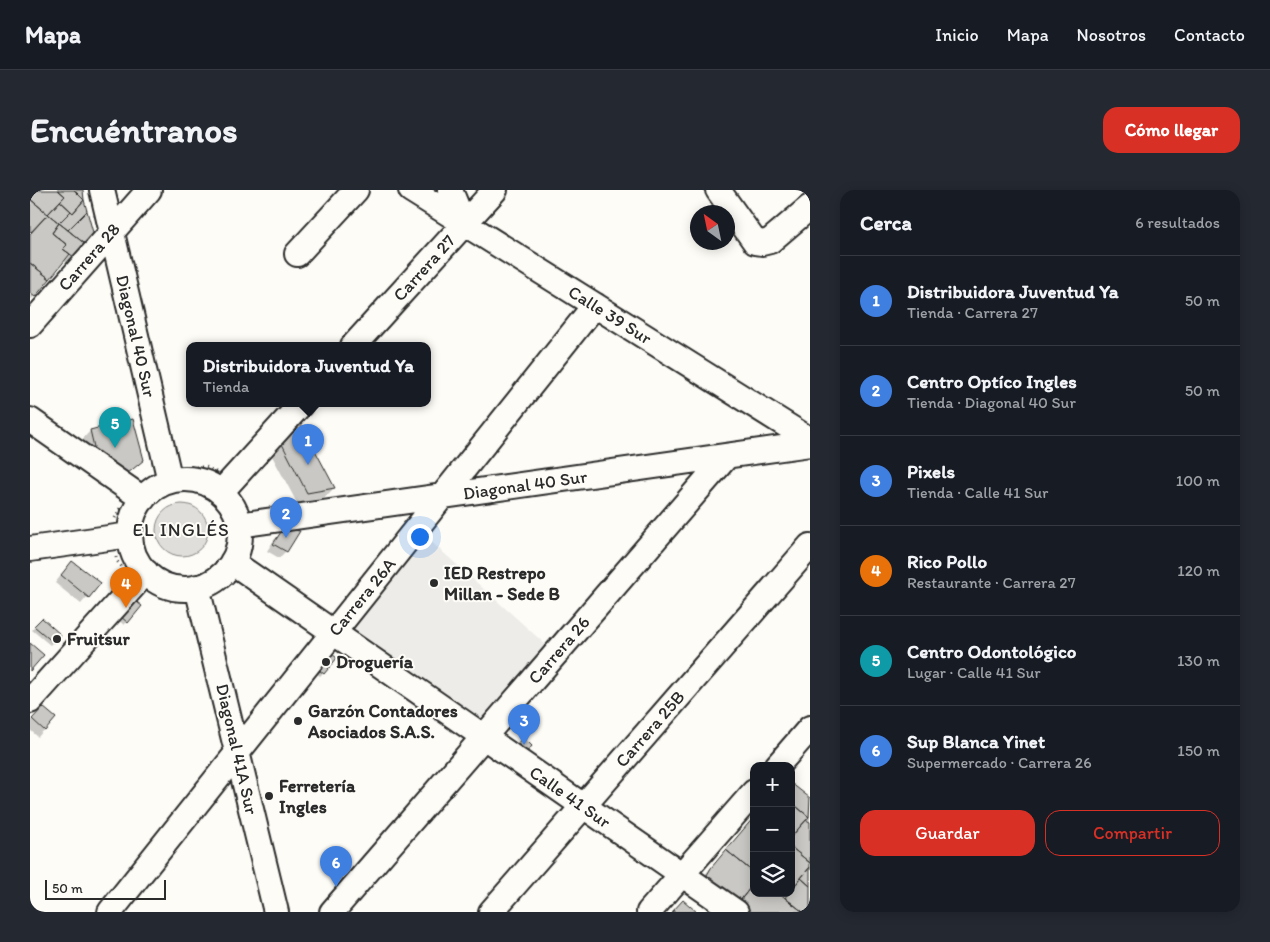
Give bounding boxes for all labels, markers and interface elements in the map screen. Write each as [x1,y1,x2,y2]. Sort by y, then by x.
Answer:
text: Mapa [25,20,81,49]
text: Inicio [935,24,979,46]
text: Mapa [1007,24,1049,46]
text: Nosotros [1077,24,1146,46]
text: Contacto [1174,24,1245,46]
button: Cómo llegar [1103,107,1240,153]
text: Encuéntranos [30,109,238,151]
north arrow [690,205,735,250]
text: Cerca [860,210,912,235]
text: 6 resultados [1135,213,1220,232]
street label: Carrera 28 [53,218,125,296]
street label: Carrera 27 [388,230,460,306]
street label: Diagonal 40 Sur [111,273,161,400]
text: Distribuidora Juventud Ya [907,280,1119,303]
street label: Calle 39 Sur [564,281,657,350]
text: 1 [872,291,880,310]
text: 50 m [1185,291,1220,310]
text: Tienda · Carrera 27 [907,303,1038,322]
popup [186,342,431,407]
text: Distribuidora Juventud Ya [203,354,414,377]
text: Centro Optíco Ingles [907,370,1077,393]
text: Tienda [203,377,249,396]
text: 2 [872,381,880,400]
text: 50 m [1185,381,1220,400]
text: Tienda · Diagonal 40 Sur [907,393,1076,412]
pin: 5 [99,407,131,448]
pin: 1 [292,424,324,465]
text: Pixels [907,460,955,483]
street label: Diagonal 40 Sur [462,465,589,505]
text: 3 [872,471,880,490]
text: 100 m [1176,471,1220,490]
text: Tienda · Calle 41 Sur [907,483,1048,502]
pin: 2 [270,497,302,538]
district label: EL INGLÉS [132,518,230,541]
your location [407,524,433,550]
text: Rico Pollo [907,550,987,573]
street label: Carrera 26A [324,553,401,641]
text: 4 [871,561,881,580]
text: 120 m [1177,561,1220,580]
place label: IED Restrepo Millan - Sede B [444,562,560,605]
pin: 4 [110,567,142,608]
text: Restaurante · Carrera 27 [907,573,1076,592]
marker: IED Restrepo Millan - Sede B [428,577,440,589]
street label: Carrera 26 [523,611,595,689]
place label: Fruitsur [67,628,131,650]
marker: Fruitsur [51,633,63,645]
text: Centro Odontológico [907,640,1077,663]
place label: Droguería [336,651,414,673]
text: 5 [872,651,880,670]
text: 130 m [1177,651,1220,670]
marker: Droguería [320,656,332,668]
text: Lugar · Calle 41 Sur [907,663,1041,682]
street label: Diagonal 41A Sur [211,681,263,817]
street label: Carrera 25B [611,686,689,772]
place label: Garzón Contadores Asociados S.A.S. [307,700,458,743]
pin: 3 [508,704,540,745]
marker: Garzón Contadores Asociados S.A.S. [292,715,304,727]
text: Sup Blanca Yinet [907,730,1045,753]
text: 6 [872,741,880,760]
text: 150 m [1177,741,1220,760]
text: Supermercado · Carrera 26 [907,753,1092,772]
street label: Calle 41 Sur [525,761,616,834]
map controls [750,762,795,897]
button: + [750,762,795,807]
place label: Ferretería Ingles [279,775,356,818]
marker: Ferretería Ingles [263,790,275,802]
button: − [750,807,795,852]
button: Guardar [860,810,1035,856]
button: Compartir [1045,810,1220,856]
pin: 6 [320,846,352,887]
button: layers [750,852,795,897]
scale bar [45,877,166,900]
text: 50 m [52,880,83,897]

